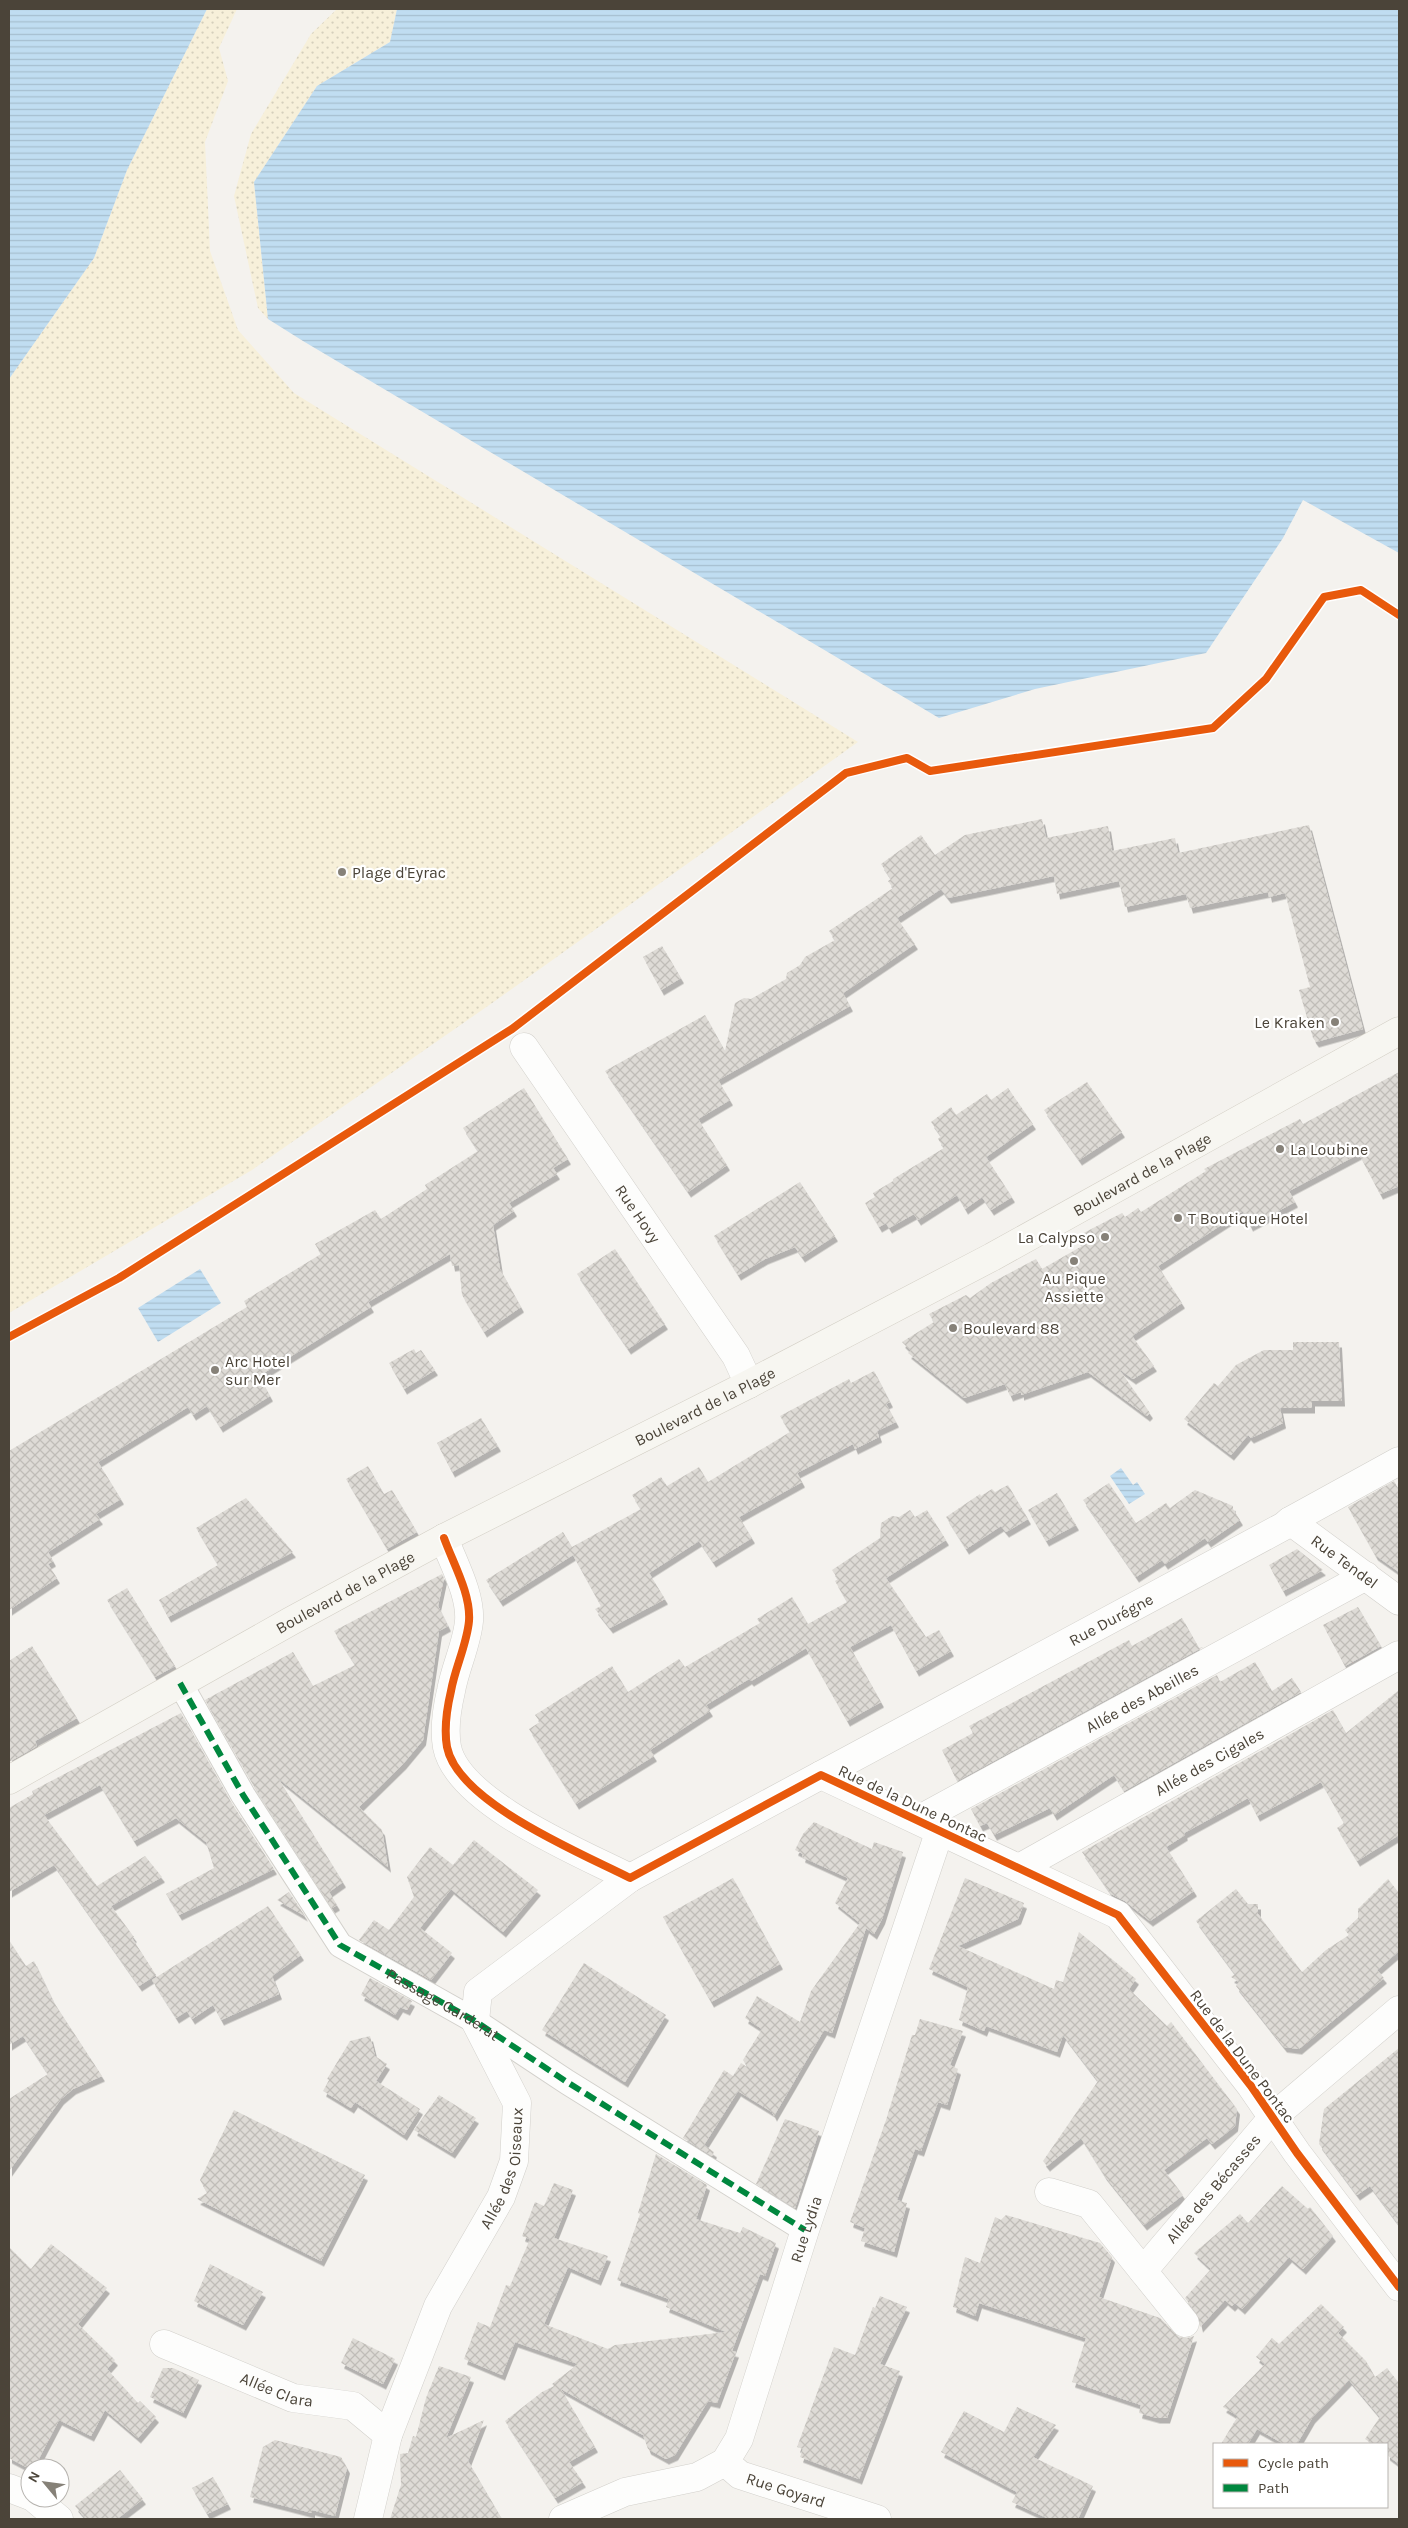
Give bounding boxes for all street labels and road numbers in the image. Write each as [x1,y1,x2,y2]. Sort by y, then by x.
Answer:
street label: Boulevard de la Plage [1070,1128,1214,1220]
street label: Rue Hovy [611,1181,665,1247]
street label: Boulevard de la Plage [632,1363,779,1450]
street label: Rue Tendel [1307,1531,1382,1592]
street label: Boulevard de la Plage [272,1547,418,1638]
street label: Rue Durégne [1066,1589,1156,1650]
street label: Allée des Abeilles [1082,1660,1202,1737]
street label: Allée des Cigales [1152,1724,1267,1800]
street label: Rue de la Dune Pontac [835,1761,990,1846]
street label: Passage Garderat [383,1964,503,2045]
street label: Rue de la Dune Pontac [1186,1986,1299,2127]
street label: Allée des Oiseaux [476,2107,527,2232]
street label: Allée des Bécasses [1162,2130,1265,2247]
street label: Rue Lydia [786,2193,826,2265]
street label: Allée Clara [238,2368,314,2411]
street label: Rue Goyard [744,2469,828,2512]

